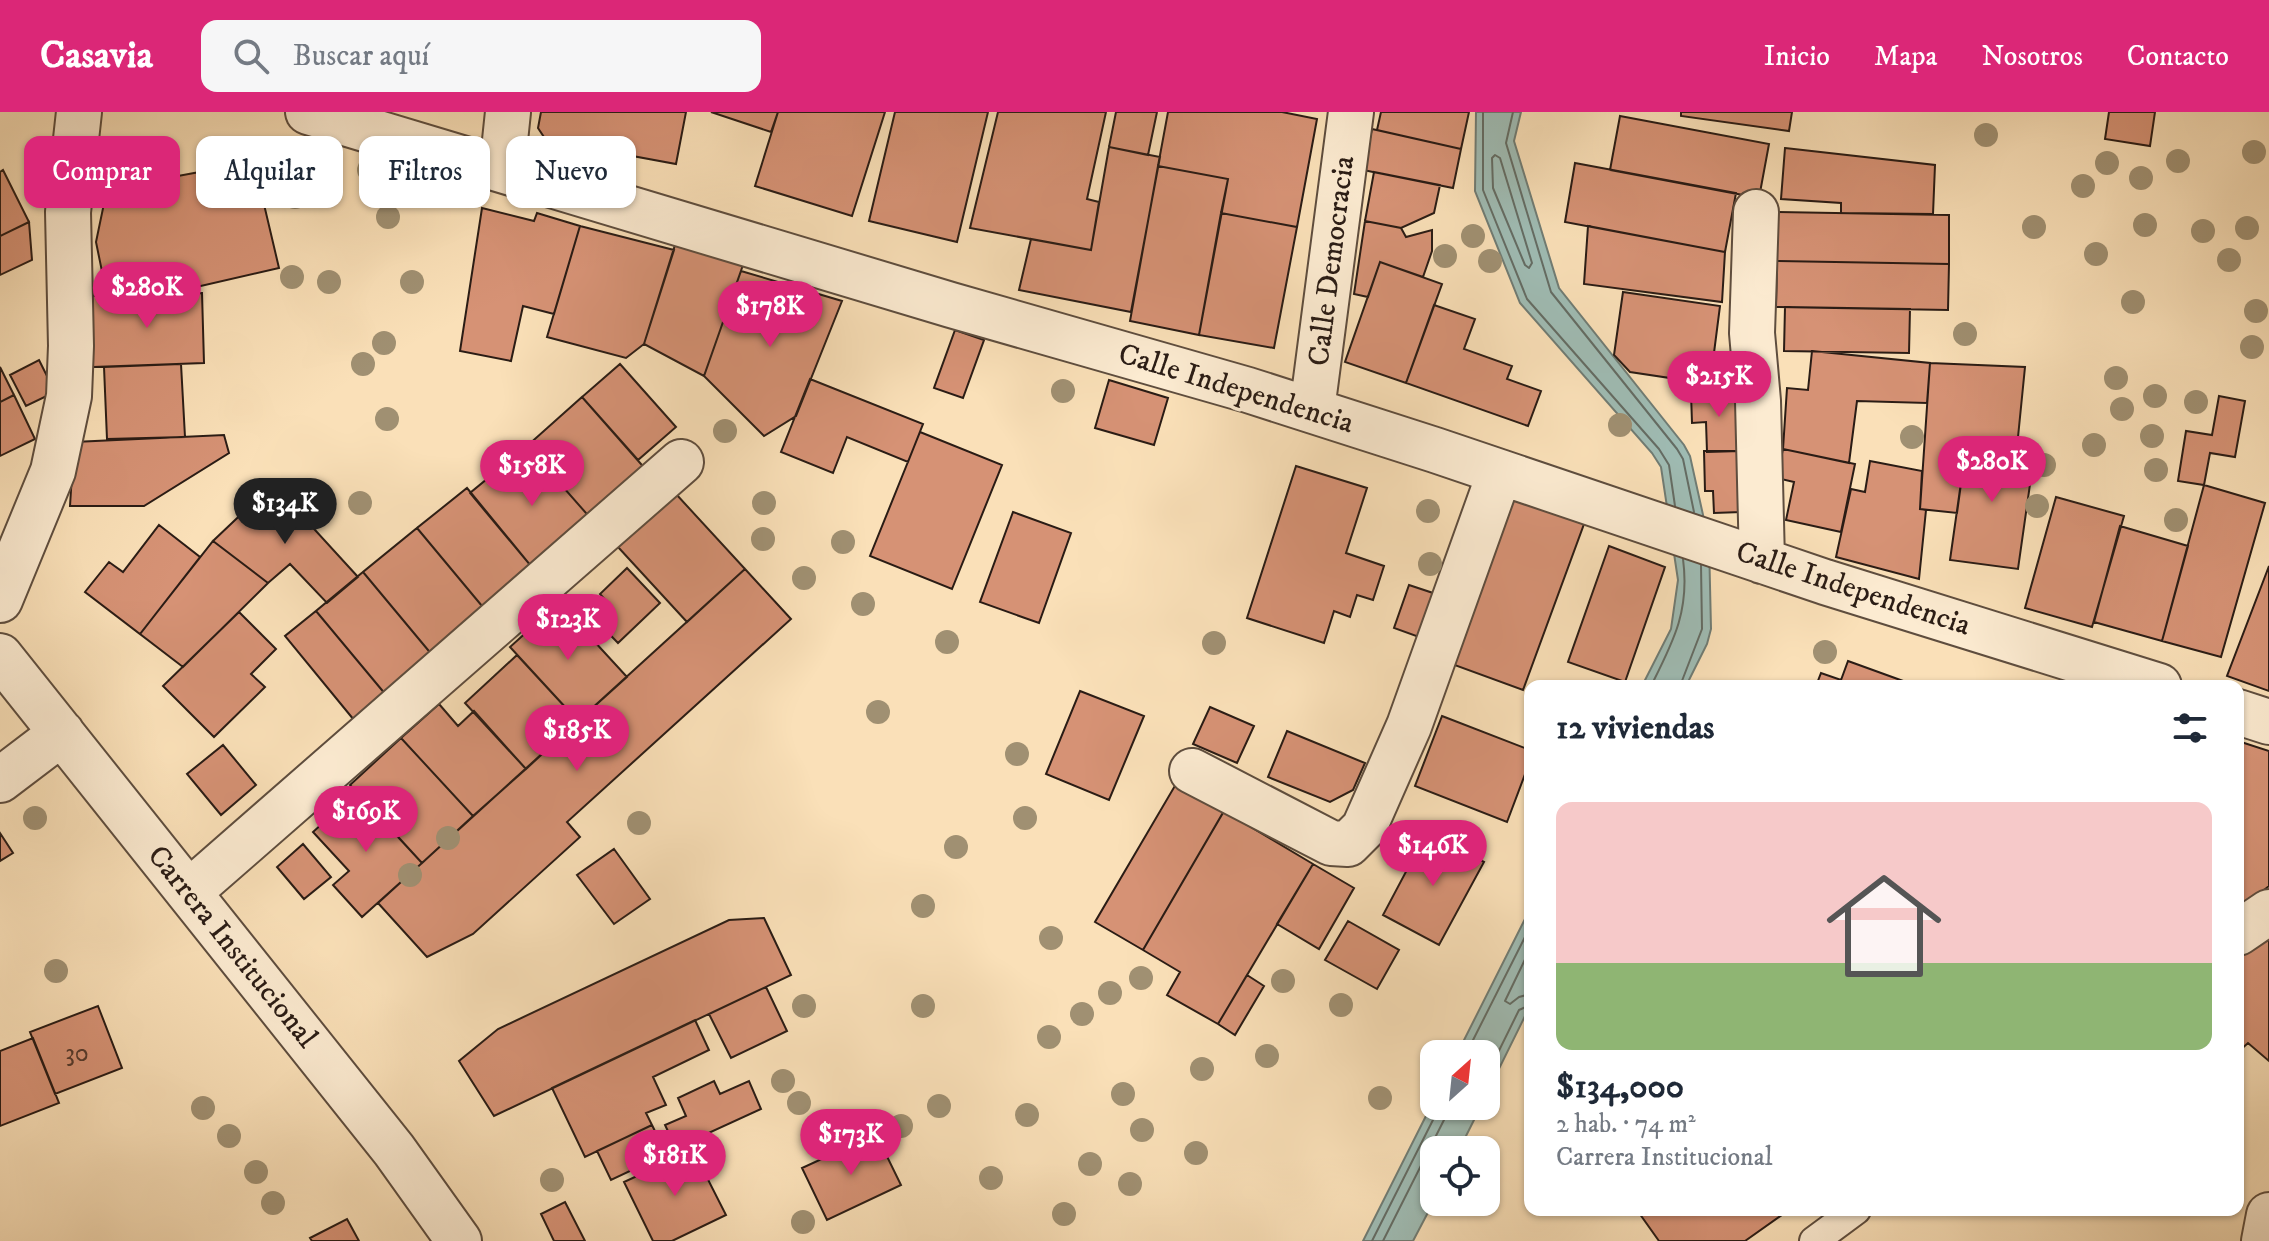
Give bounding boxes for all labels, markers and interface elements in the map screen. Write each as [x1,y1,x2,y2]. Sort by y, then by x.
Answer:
search box [201,20,761,92]
text: Casavia [40,32,153,80]
icon: search [229,34,273,78]
text: Buscar aquí [293,38,429,75]
text: Inicio [1764,39,1830,74]
text: Mapa [1874,39,1937,74]
text: Nosotros [1981,39,2083,74]
text: Contacto [2127,39,2229,74]
chip: Comprar [24,136,180,208]
chip: Alquilar [196,136,343,208]
chip: Filtros [359,136,490,208]
chip: Nuevo [506,136,636,208]
street label: Calle Democracia [1301,154,1363,368]
pin: $280K [91,262,203,330]
text: $280K [111,271,183,304]
pin: $178K [714,281,826,349]
text: $178K [736,290,804,323]
street label: Calle Independencia [1114,336,1358,442]
pin: $215K [1663,351,1775,419]
text: $215K [1685,360,1753,393]
pin: $280K [1936,436,2048,504]
pin: $158K [476,440,588,508]
text: $280K [1956,445,2028,478]
text: $158K [498,449,566,482]
pin: $134K [229,478,341,546]
text: $134K [252,487,318,520]
street label: Calle Independencia [1731,534,1975,644]
pin: $123K [512,594,624,662]
text: $123K [536,603,600,636]
pin: $185K [521,705,633,773]
icon: filters [2168,706,2212,750]
text: 12 viviendas [1556,707,1714,749]
text: $185K [543,714,611,747]
pin: $169K [310,786,422,854]
text: $169K [332,795,400,828]
pin: $146K [1377,820,1489,888]
text: $146K [1398,829,1468,862]
street label: Carrera Institucional [139,838,325,1056]
icon: home [1812,854,1956,998]
house number: 30 [65,1037,89,1070]
north arrow [1420,1040,1500,1120]
map controls [1420,1040,1500,1216]
text: $134,000 [1556,1066,1684,1108]
text: 2 hab. · 74 m² [1556,1108,1696,1141]
pin: $173K [795,1109,907,1177]
text: $173K [818,1118,884,1151]
pin: $181K [619,1130,731,1198]
button: locate [1420,1136,1500,1216]
text: $181K [643,1139,707,1172]
text: Carrera Institucional [1556,1141,1773,1174]

